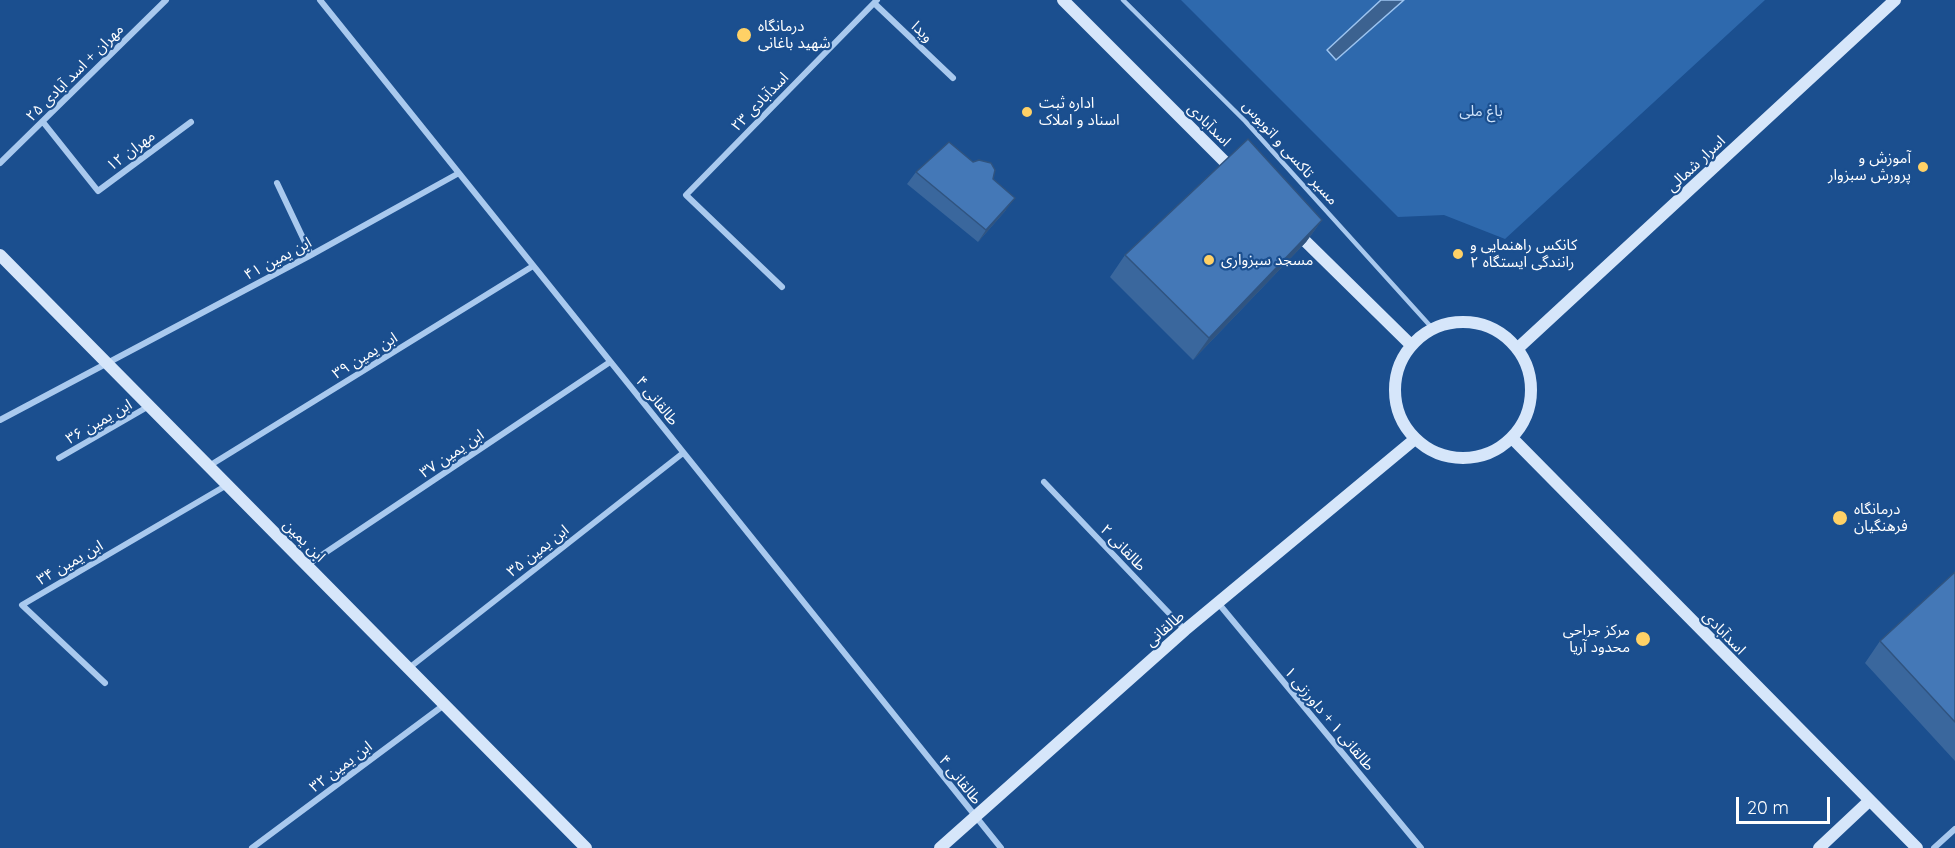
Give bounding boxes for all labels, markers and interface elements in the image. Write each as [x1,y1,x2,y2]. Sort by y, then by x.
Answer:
place label: درمانگاه شهید باغانی [758,17,830,52]
street label: ویدا [908,18,936,46]
street label: مهران + اسد آبادی ۲۵ [22,20,128,126]
marker: درمانگاه شهید باغانی [735,26,753,44]
street label: اسدآبادی ۲۳ [727,69,793,135]
place label: اداره ثبت اسناد و املاک [1039,94,1119,129]
street label: مسیر تاکسی و اتوبوس [1238,97,1342,209]
street label: اسدآبادی [1184,100,1234,150]
park label: باغ ملی [1459,102,1503,120]
marker: اداره ثبت اسناد و املاک [1020,105,1034,119]
street label: مهران ۱۲ [103,127,159,175]
street label: اسرار شمالی [1663,132,1729,196]
place label: آموزش و پرورش سبزوار [1828,149,1911,184]
marker: آموزش و پرورش سبزوار [1916,160,1930,174]
street label: ابن یمین ۴۱ [241,234,315,284]
place label: کانکس راهنمایی و رانندگی ایستگاه ۲ [1470,236,1577,271]
marker: کانکس راهنمایی و رانندگی ایستگاه ۲ [1451,247,1465,261]
place label: مسجد سبزواری [1221,251,1313,269]
marker: مسجد سبزواری [1202,253,1216,267]
street label: ابن یمین ۳۹ [329,329,401,383]
street label: طالقانی ۴ [632,373,682,429]
street label: ابن یمین ۳۶ [63,396,135,448]
street label: ابن یمین ۳۷ [416,426,488,482]
place label: درمانگاه فرهنگیان [1854,500,1908,535]
marker: درمانگاه فرهنگیان [1831,509,1849,527]
street label: ابن یمین [279,516,329,566]
street label: ابن یمین ۳۵ [503,521,573,581]
street label: طالقانی ۲ [1096,521,1150,575]
street label: ابن یمین ۳۴ [34,537,106,589]
street label: طالقانی [1142,607,1188,651]
street label: اسدآبادی [1699,607,1749,659]
place label: مرکز جراحی محدود آریا [1563,621,1630,656]
marker: مرکز جراحی محدود آریا [1634,630,1652,648]
street label: طالقانی ۱ + داورزنی ۱ [1280,663,1378,775]
street label: ابن یمین ۳۲ [306,738,376,796]
street label: طالقانی ۴ [935,752,985,808]
scale bar [1739,785,1834,823]
text: 20 m [1747,796,1789,819]

